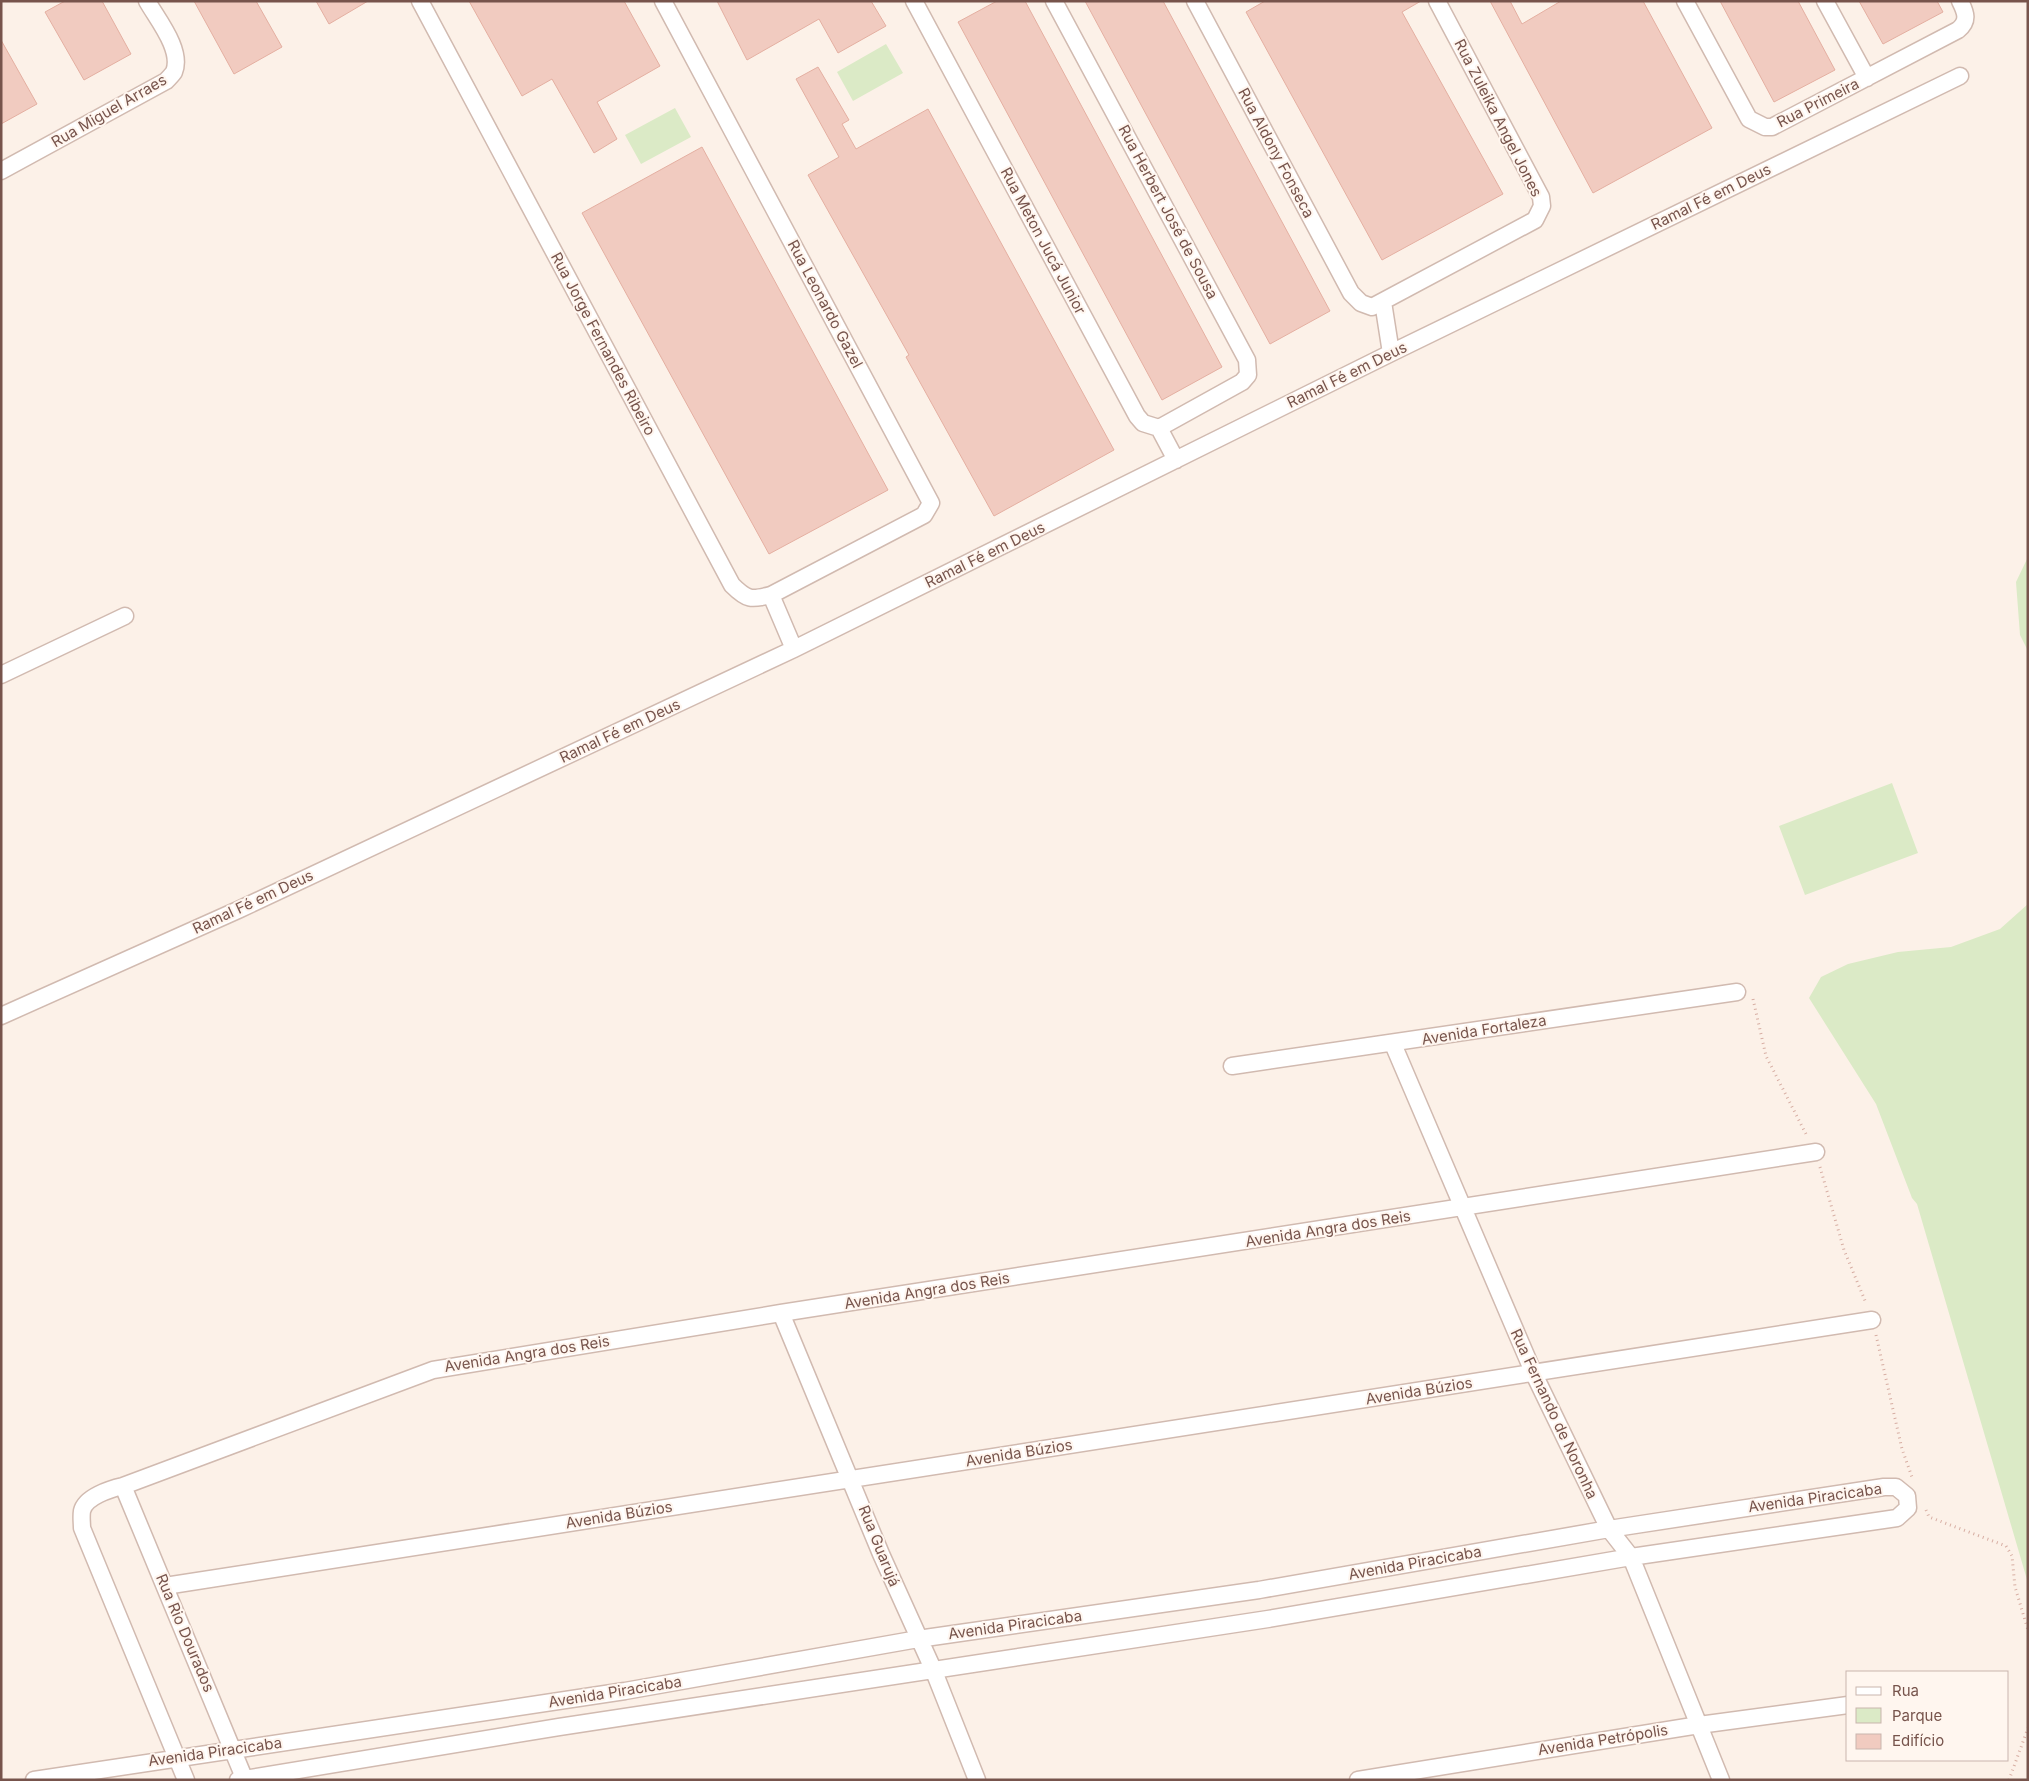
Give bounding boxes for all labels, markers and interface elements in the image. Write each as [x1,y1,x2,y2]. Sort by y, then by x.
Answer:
street label: Rua Zuleika Angel Jones [1450,36,1547,200]
street label: Rua Miguel Arraes [48,70,170,151]
street label: Rua Primeira [1773,74,1862,131]
street label: Rua Aldony Fonseca [1234,84,1319,221]
street label: Rua Herbert José de Sousa [1114,122,1222,302]
street label: Ramal Fé em Deus [1648,159,1774,234]
street label: Rua Meton Jucá Junior [997,164,1090,318]
street label: Rua Leonardo Gazel [784,236,867,371]
street label: Rua Jorge Fernandes Ribeiro [547,249,660,439]
street label: Ramal Fé em Deus [1284,337,1410,412]
street label: Ramal Fé em Deus [922,517,1048,592]
street label: Ramal Fé em Deus [556,694,683,767]
street label: Ramal Fé em Deus [189,865,316,938]
street label: Avenida Fortaleza [1420,1010,1548,1049]
street label: Avenida Angra dos Reis [1244,1206,1412,1251]
street label: Avenida Angra dos Reis [843,1268,1011,1313]
street label: Rua Fernando de Noronha [1507,1326,1602,1502]
street label: Avenida Angra dos Reis [443,1331,611,1376]
street label: Avenida Búzios [1364,1373,1474,1408]
street label: Avenida Búzios [964,1435,1074,1470]
street label: Avenida Piracicaba [1747,1479,1883,1516]
street label: Avenida Búzios [564,1497,674,1532]
street label: Rua Guarujá [855,1502,904,1589]
street label: Avenida Piracicaba [1347,1541,1483,1584]
street label: Rua Rio Dourados [152,1571,219,1695]
street label: Avenida Piracicaba [947,1606,1083,1643]
legend [1846,1671,2009,1761]
street label: Avenida Piracicaba [547,1672,683,1711]
text: Rua [1892,1681,1919,1700]
text: Parque [1892,1706,1942,1725]
street label: Avenida Petrópolis [1537,1720,1669,1759]
text: Edifício [1892,1731,1944,1750]
street label: Avenida Piracicaba [147,1733,283,1770]

